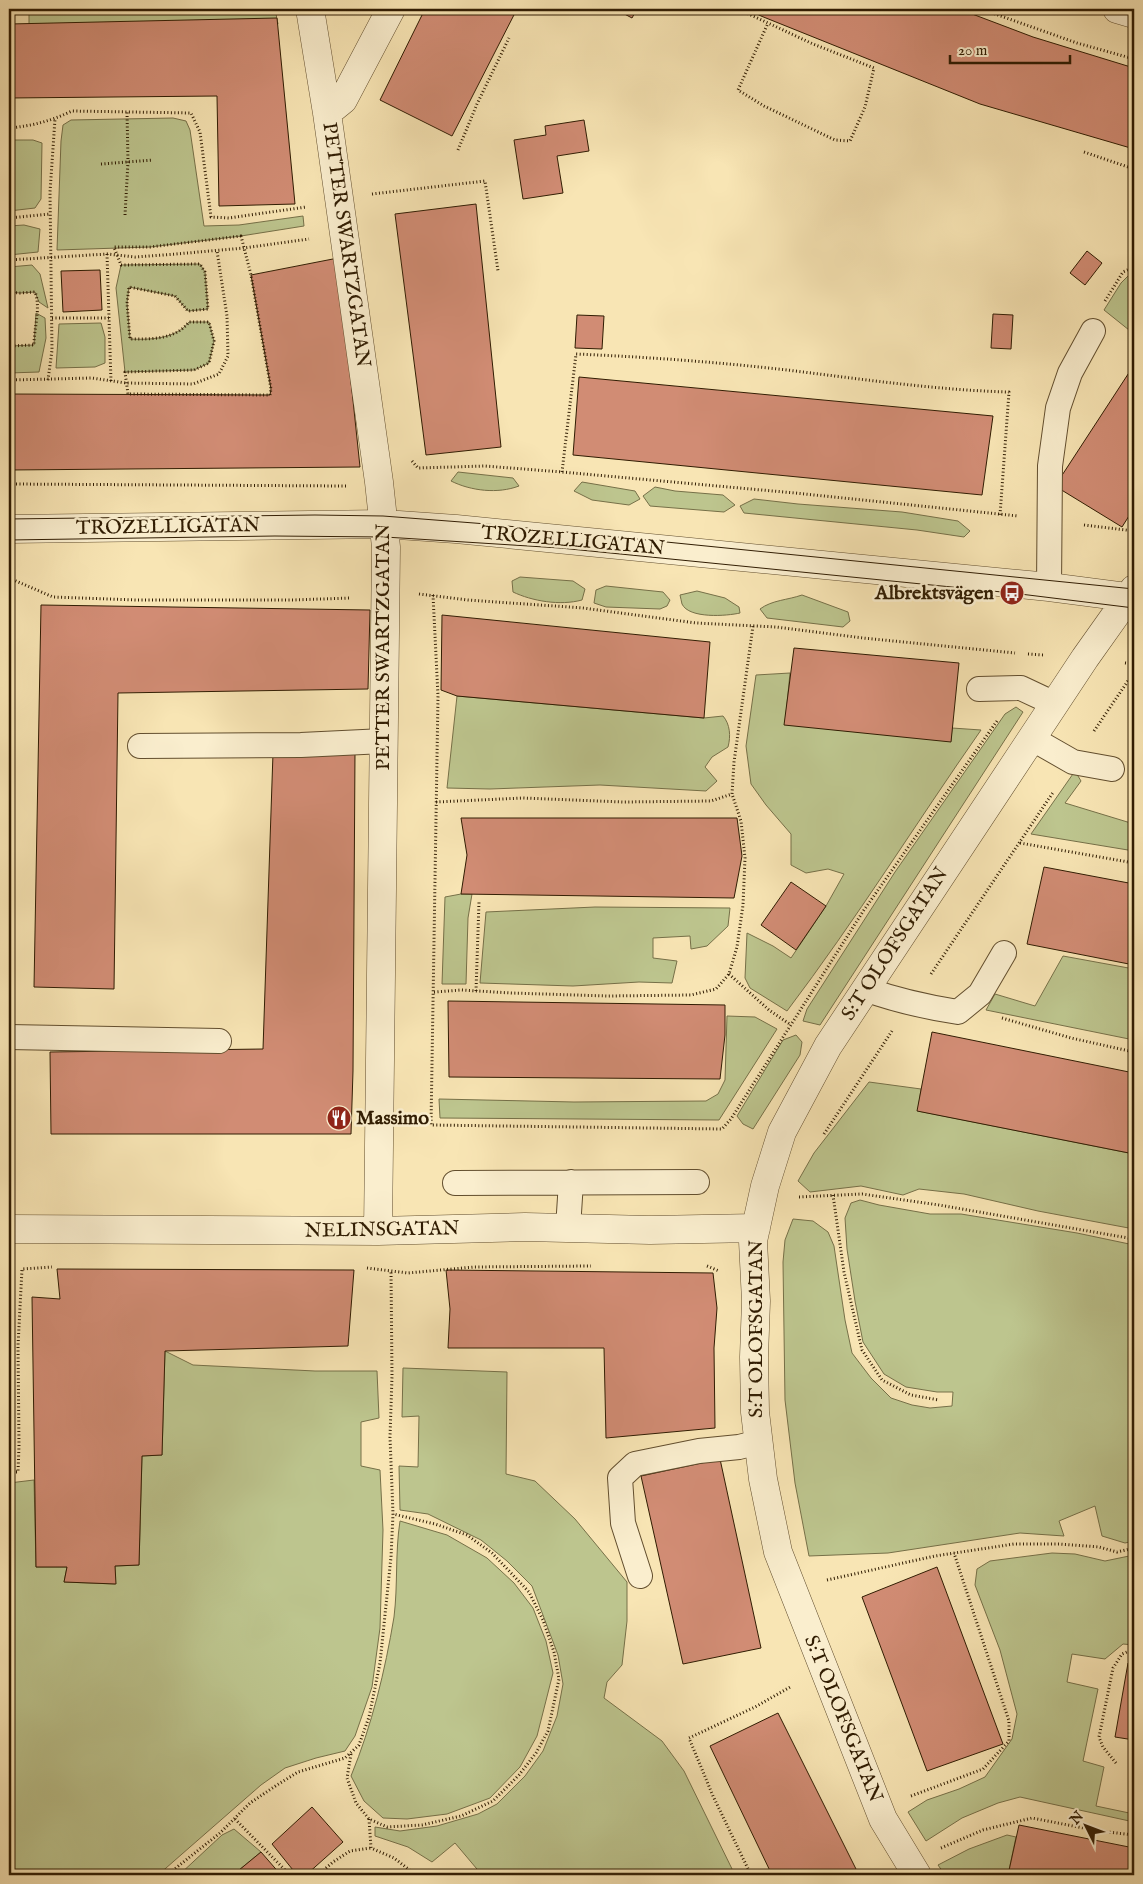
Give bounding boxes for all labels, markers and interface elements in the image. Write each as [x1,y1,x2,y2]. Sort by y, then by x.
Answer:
scale bar [950,32,1070,64]
text: 20 m [958,41,988,60]
street label: PETTER SWARTZGATAN [316,121,376,369]
street label: TROZELLIGATAN [76,513,260,541]
street label: TROZELLIGATAN [480,521,666,561]
street label: PETTER SWARTZGATAN [371,523,396,771]
bus stop icon: Albrektsvägen [999,580,1025,606]
place label: Albrektsvägen [874,581,994,606]
street label: S:T OLOFSGATAN [836,863,954,1025]
restaurant icon: Massimo [326,1105,352,1131]
place label: Massimo [356,1106,429,1131]
street label: NELINSGATAN [304,1216,460,1244]
street label: S:T OLOFSGATAN [744,1240,769,1418]
street label: S:T OLOFSGATAN [798,1632,888,1806]
north arrow [1060,1802,1110,1852]
text: N [1066,1807,1088,1829]

